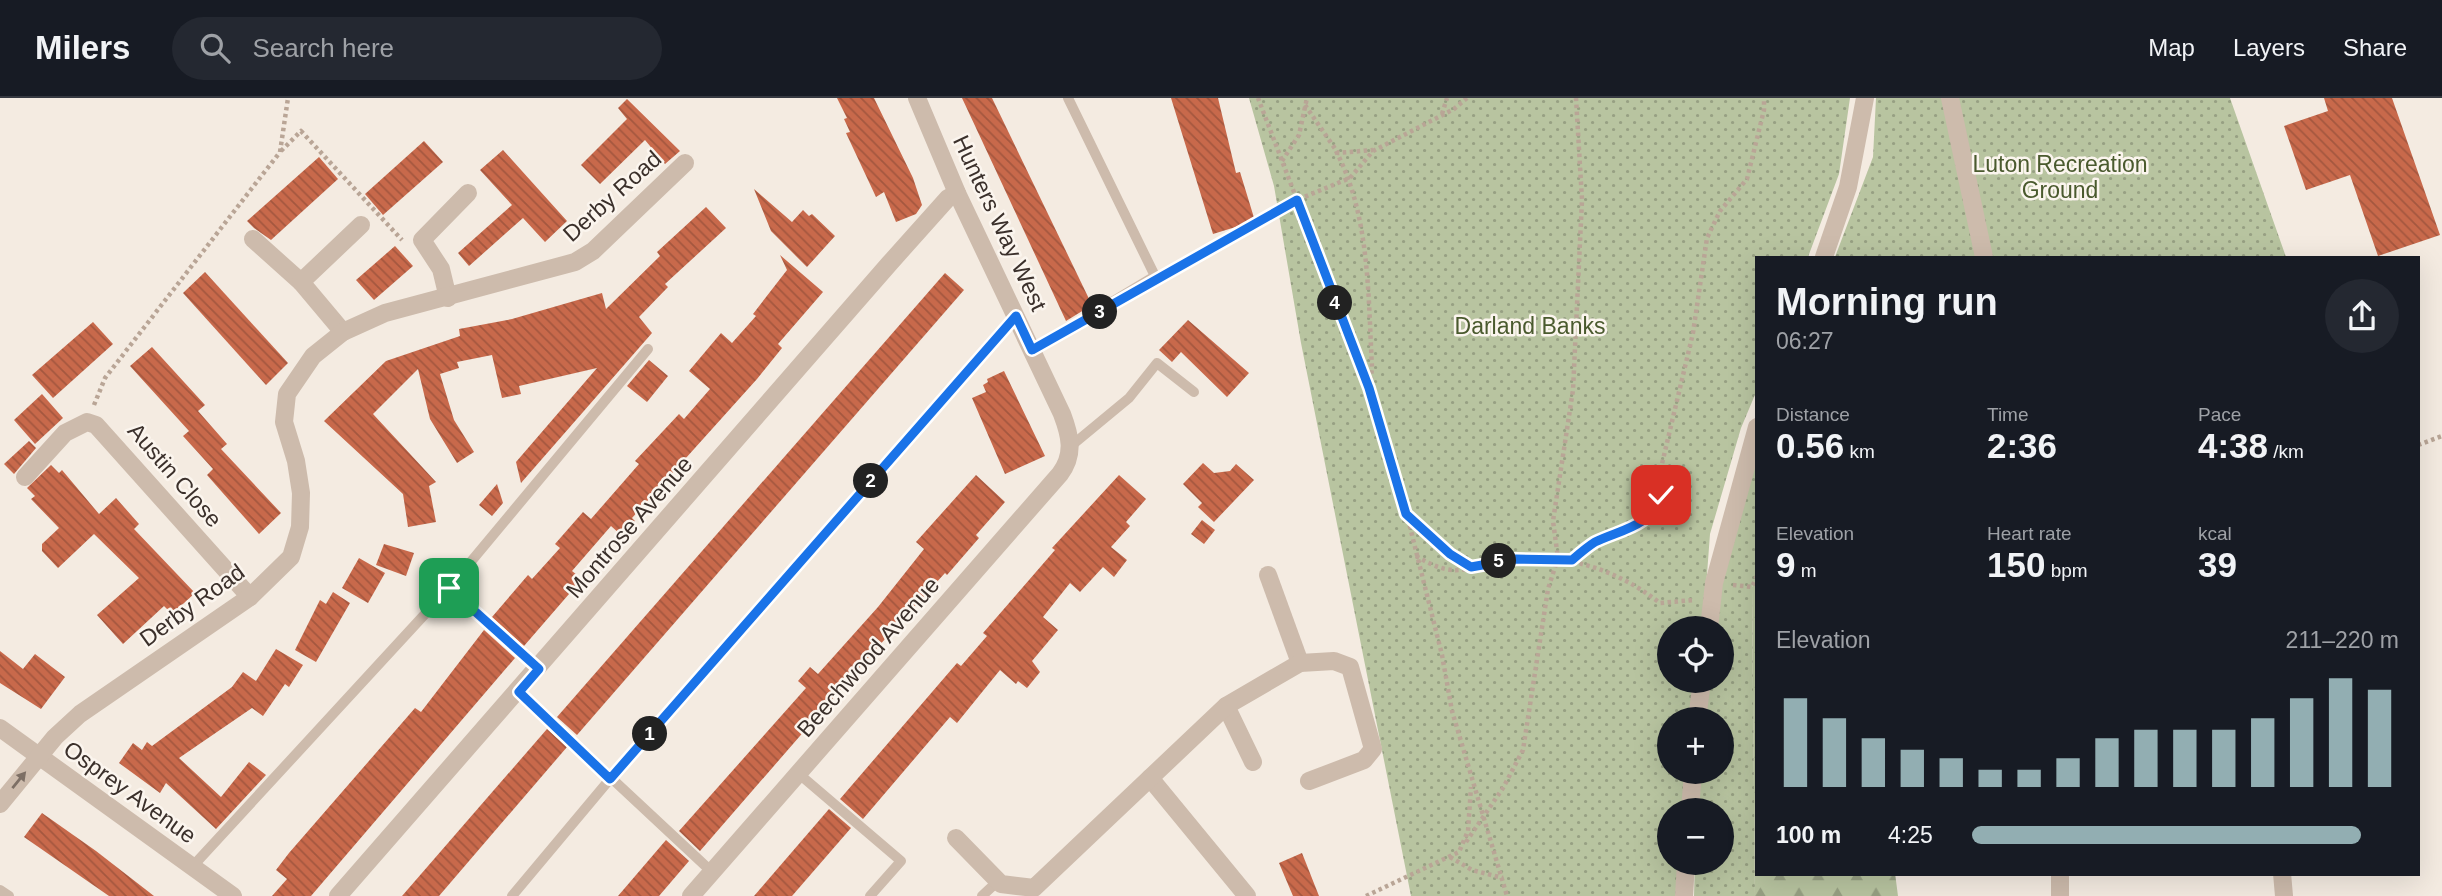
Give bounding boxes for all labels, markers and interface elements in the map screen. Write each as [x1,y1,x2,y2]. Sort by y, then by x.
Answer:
search box [172,17,662,80]
text: Milers [35,29,130,66]
icon: search [196,29,234,67]
text: Search here [252,33,394,63]
text: Map [2148,34,2195,61]
text: Layers [2233,34,2305,61]
text: Share [2343,34,2407,61]
street label: Hunters Way West [948,131,1052,315]
street label: Derby Road [558,145,666,247]
park label: Luton Recreation Ground [1972,151,2148,203]
button: share [2325,279,2399,353]
text: Morning run [1776,281,1998,323]
pin: 4 [1318,286,1352,320]
text: 4 [1329,292,1340,313]
pin: 3 [1082,294,1118,330]
text: 3 [1094,301,1105,322]
park label: Darland Banks [1455,313,1605,339]
text: 06:27 [1776,328,1834,354]
text: Distance [1776,404,1850,425]
text: Time [1987,404,2029,425]
text: Pace [2198,404,2241,425]
street label: Austin Close [123,418,227,532]
text: 0.56 [1776,426,1844,465]
text: 2:36 [1987,426,2057,465]
text: 4:38 [2198,426,2268,465]
text: km [1844,441,1875,462]
text: /km [2268,441,2304,462]
street label: Montrose Avenue [561,451,697,603]
pin: 2 [854,464,888,498]
pin [1631,465,1691,525]
text: 2 [865,470,876,491]
icon: check [1642,476,1680,514]
text: Elevation [1776,523,1854,544]
text: Heart rate [1987,523,2071,544]
text: kcal [2198,523,2232,544]
pin: 5 [1482,544,1516,578]
text: 9 [1776,545,1795,584]
text: 150 [1987,545,2045,584]
text: 39 [2198,545,2237,584]
text: 5 [1493,550,1504,571]
street label: Derby Road [135,558,249,652]
pin [419,558,479,618]
text: m [1795,560,1817,581]
text: bpm [2045,560,2088,581]
icon: arrive [430,569,468,607]
street label: Beechwood Avenue [792,572,944,742]
map controls [1657,616,1734,875]
button: locate [1657,616,1734,693]
text: Elevation [1776,627,1871,653]
text: 211–220 m [2286,627,2399,653]
button: + [1657,707,1734,784]
pin: 1 [632,716,668,752]
text: 1 [644,723,655,744]
street label: Osprey Avenue [59,735,201,849]
one-way arrow [12,772,27,790]
button: − [1657,798,1734,875]
text: 100 m [1776,822,1841,848]
text: 4:25 [1888,822,1933,848]

